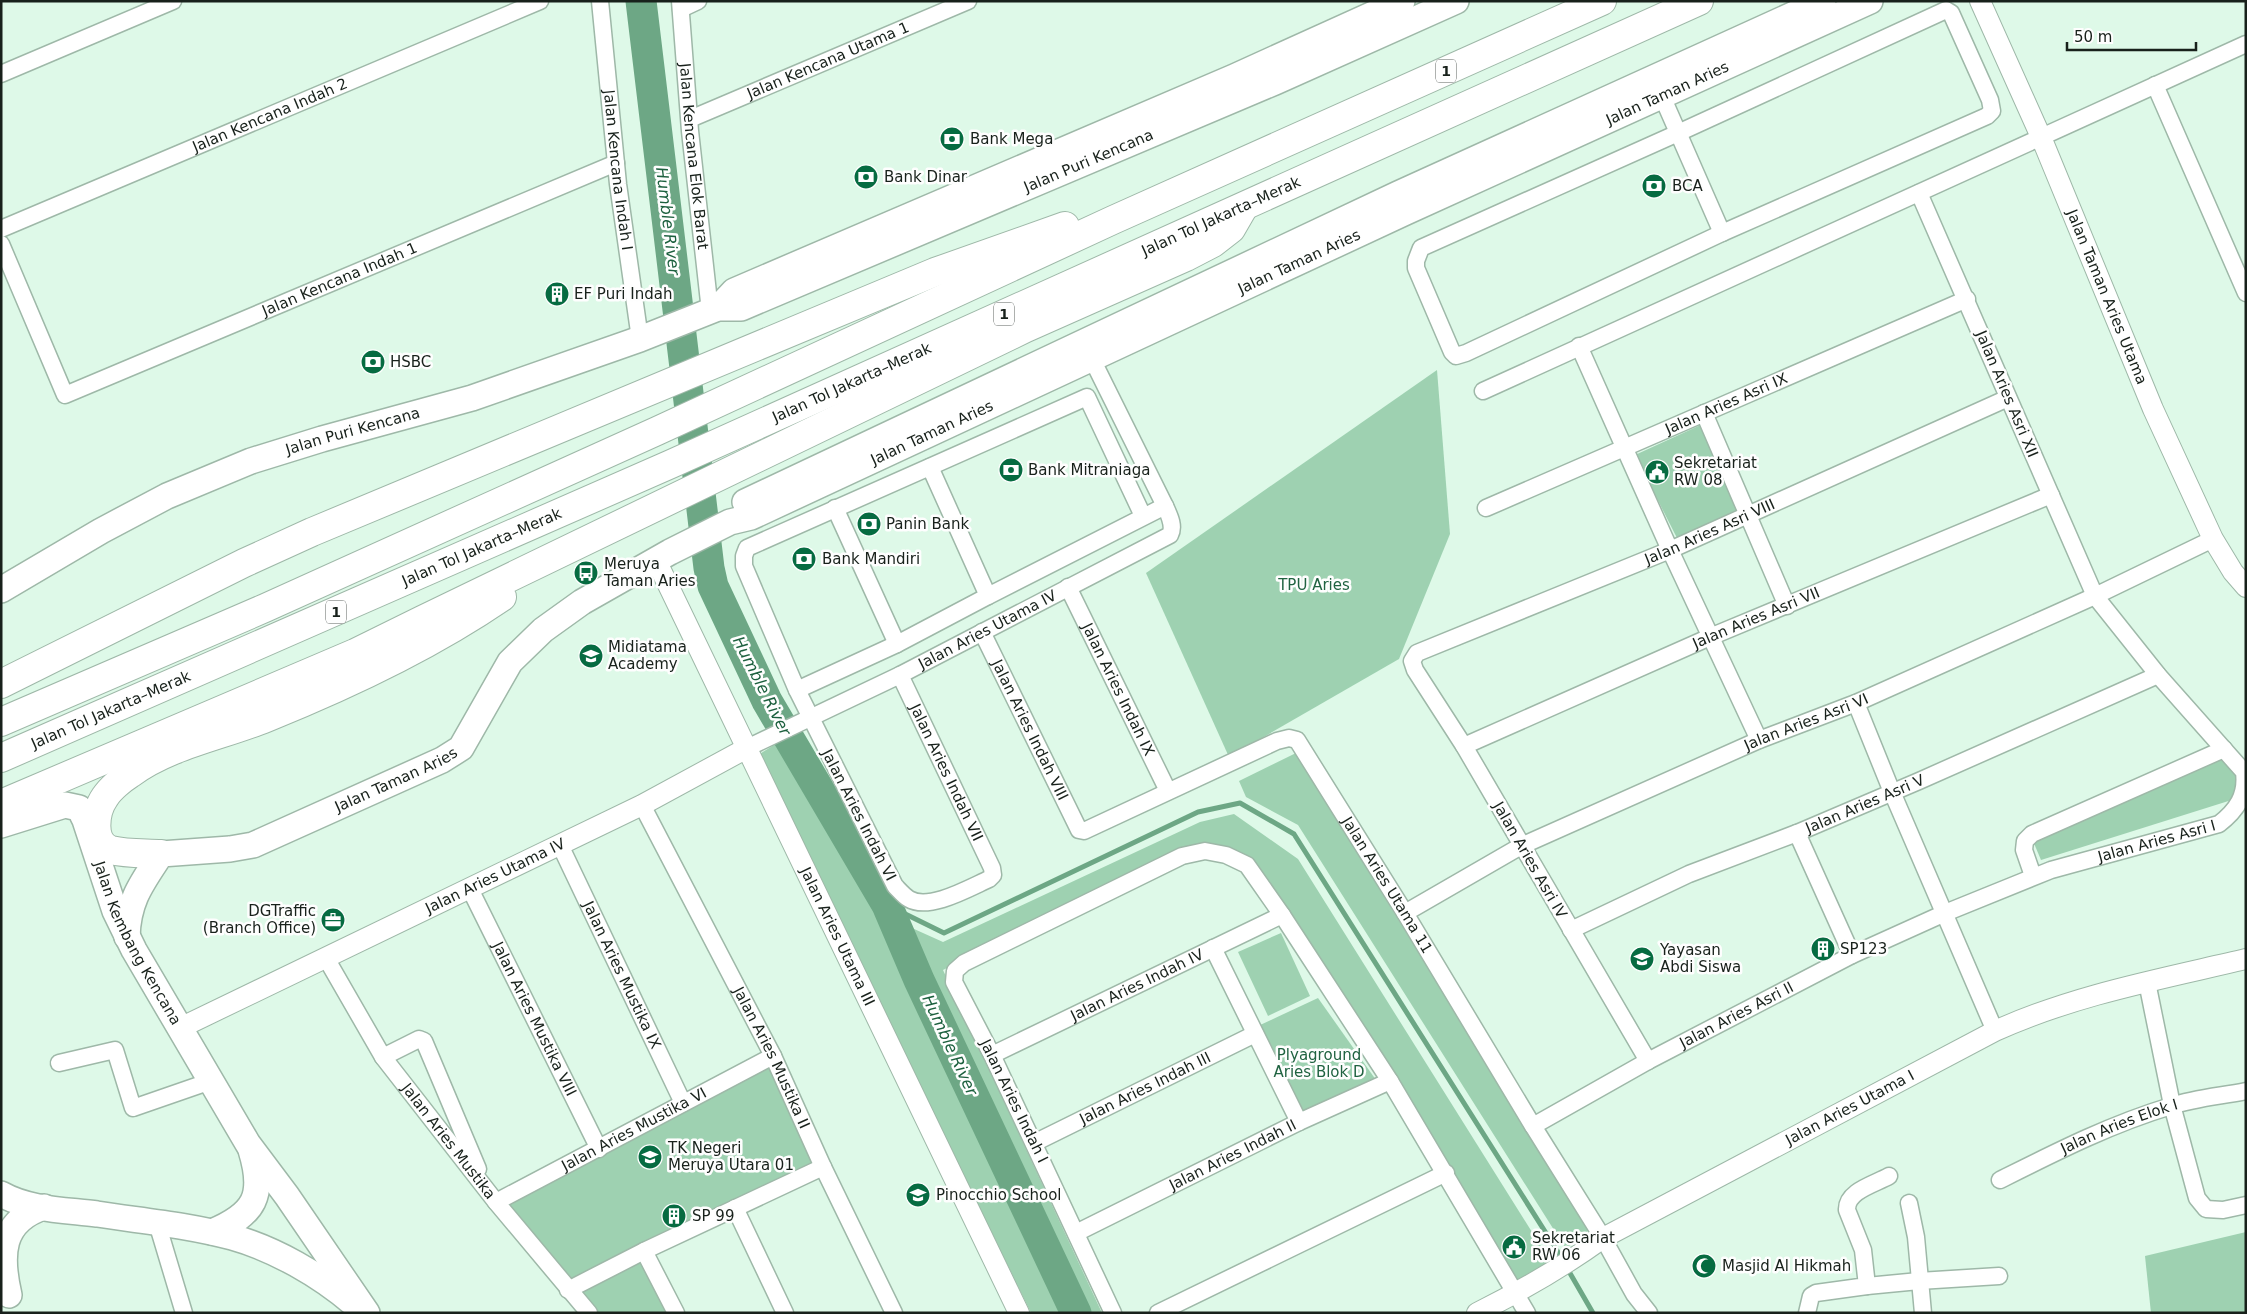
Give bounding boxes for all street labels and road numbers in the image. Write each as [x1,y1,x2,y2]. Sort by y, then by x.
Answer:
street label: Jalan Kencana Utama 1 [743,18,912,103]
street label: Jalan Taman Aries [1602,57,1732,129]
road number: 1 [1436,59,1456,82]
street label: Jalan Kencana Elok Barat [676,62,712,251]
street label: Jalan Kencana Indah 2 [189,74,350,156]
street label: Jalan Kencana Indah I [600,88,636,251]
street label: Jalan Puri Kencana [1020,126,1156,197]
street label: Jalan Tol Jakarta–Merak [1138,173,1304,260]
street label: Jalan Taman Aries Utama [2062,206,2151,387]
street label: Jalan Taman Aries [1234,225,1363,298]
street label: Jalan Kencana Indah 1 [258,239,420,320]
road number: 1 [994,302,1014,326]
street label: Jalan Aries Asri XII [1972,327,2042,460]
street label: Jalan Tol Jakarta–Merak [769,339,934,427]
street label: Jalan Aries Asri IX [1661,369,1790,438]
street label: Jalan Taman Aries [867,396,996,469]
street label: Jalan Puri Kencana [283,404,422,459]
street label: Jalan Aries Asri VIII [1641,495,1778,569]
street label: Jalan Tol Jakarta–Merak [398,504,565,590]
street label: Jalan Aries Asri VII [1689,583,1822,653]
street label: Jalan Aries Utama IV [914,586,1060,673]
road number: 1 [326,600,346,624]
street label: Jalan Aries Indah IX [1078,619,1158,759]
street label: Jalan Aries Indah VIII [987,656,1072,803]
street label: Jalan Tol Jakarta–Merak [27,667,194,753]
street label: Jalan Aries Asri VI [1740,690,1871,755]
street label: Jalan Aries Indah VII [906,700,987,844]
street label: Jalan Taman Aries [331,744,461,816]
street label: Jalan Aries Indah VI [818,745,900,884]
street label: Jalan Aries Asri V [1802,771,1928,838]
street label: Jalan Aries Asri IV [1489,798,1571,922]
street label: Jalan Aries Utama 11 [1338,812,1436,957]
street label: Jalan Aries Asri I [2095,816,2218,866]
street label: Jalan Aries Utama IV [421,834,569,918]
street label: Jalan Kembang Kencana [90,858,185,1028]
street label: Jalan Aries Utama III [796,863,879,1009]
street label: Jalan Aries Mustika IX [579,897,665,1052]
street label: Jalan Aries Mustika VIII [488,938,580,1099]
street label: Jalan Aries Indah IV [1067,945,1207,1025]
street label: Jalan Aries Asri II [1676,978,1797,1052]
street label: Jalan Aries Mustika II [729,983,813,1131]
street label: Jalan Aries Indah I [976,1035,1052,1166]
street label: Jalan Aries Indah III [1076,1048,1214,1129]
street label: Jalan Aries Utama I [1782,1066,1917,1149]
street label: Jalan Aries Mustika [397,1079,499,1203]
street label: Jalan Aries Mustika VI [558,1084,710,1175]
street label: Jalan Aries Elok I [2057,1095,2180,1158]
street label: Jalan Aries Indah II [1165,1116,1299,1195]

